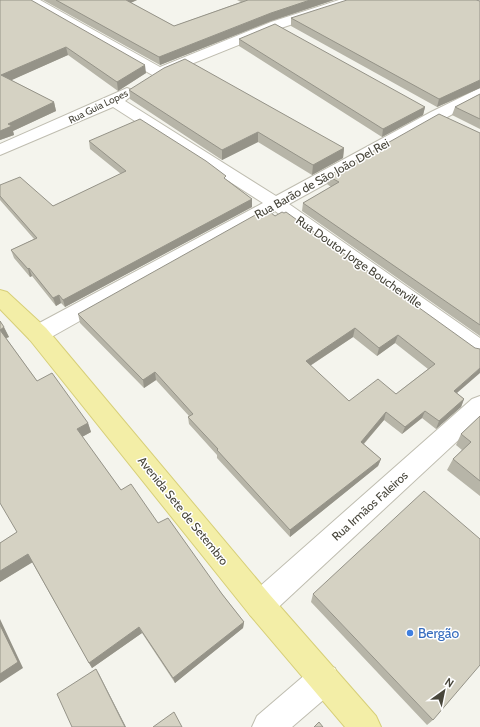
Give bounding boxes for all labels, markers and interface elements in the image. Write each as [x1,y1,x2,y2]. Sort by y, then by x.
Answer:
street label: Rua Guia Lopes [66,86,130,126]
street label: Rua Barão de São João Del Rei [252,135,392,222]
street label: Rua Doutor Jorge Boucherville [293,212,425,311]
street label: Avenida Sete de Setembro [135,453,232,568]
street label: Rua Irmãos Faleiros [329,468,411,544]
place label: Bergão [418,624,460,642]
marker: Bergão [405,628,415,638]
north arrow [424,671,464,711]
text: N [442,675,457,691]

